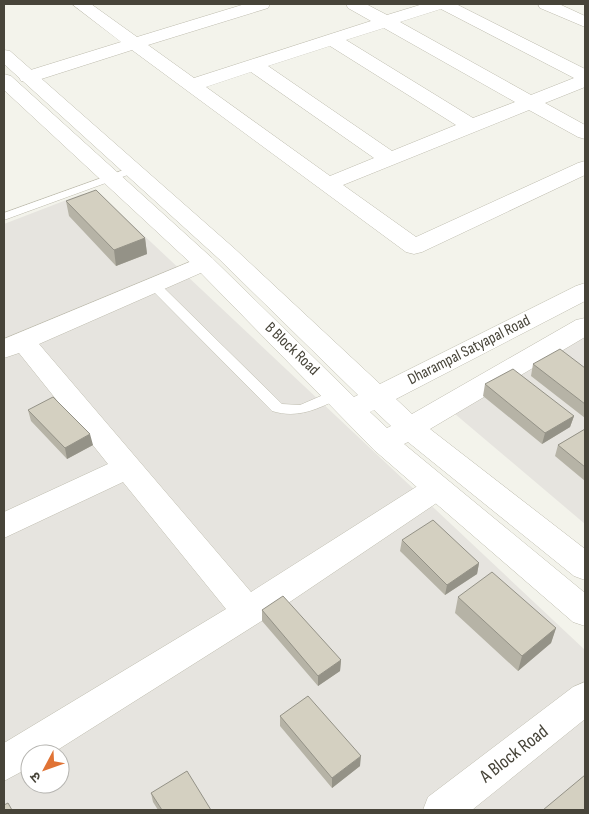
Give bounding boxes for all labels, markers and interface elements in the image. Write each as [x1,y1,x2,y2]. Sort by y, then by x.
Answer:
street label: Dharampal Satyapal Road [405,311,533,389]
street label: B Block Road [261,319,323,379]
street label: A Block Road [474,720,553,788]
north arrow [20,744,70,794]
text: उ [26,768,45,786]

